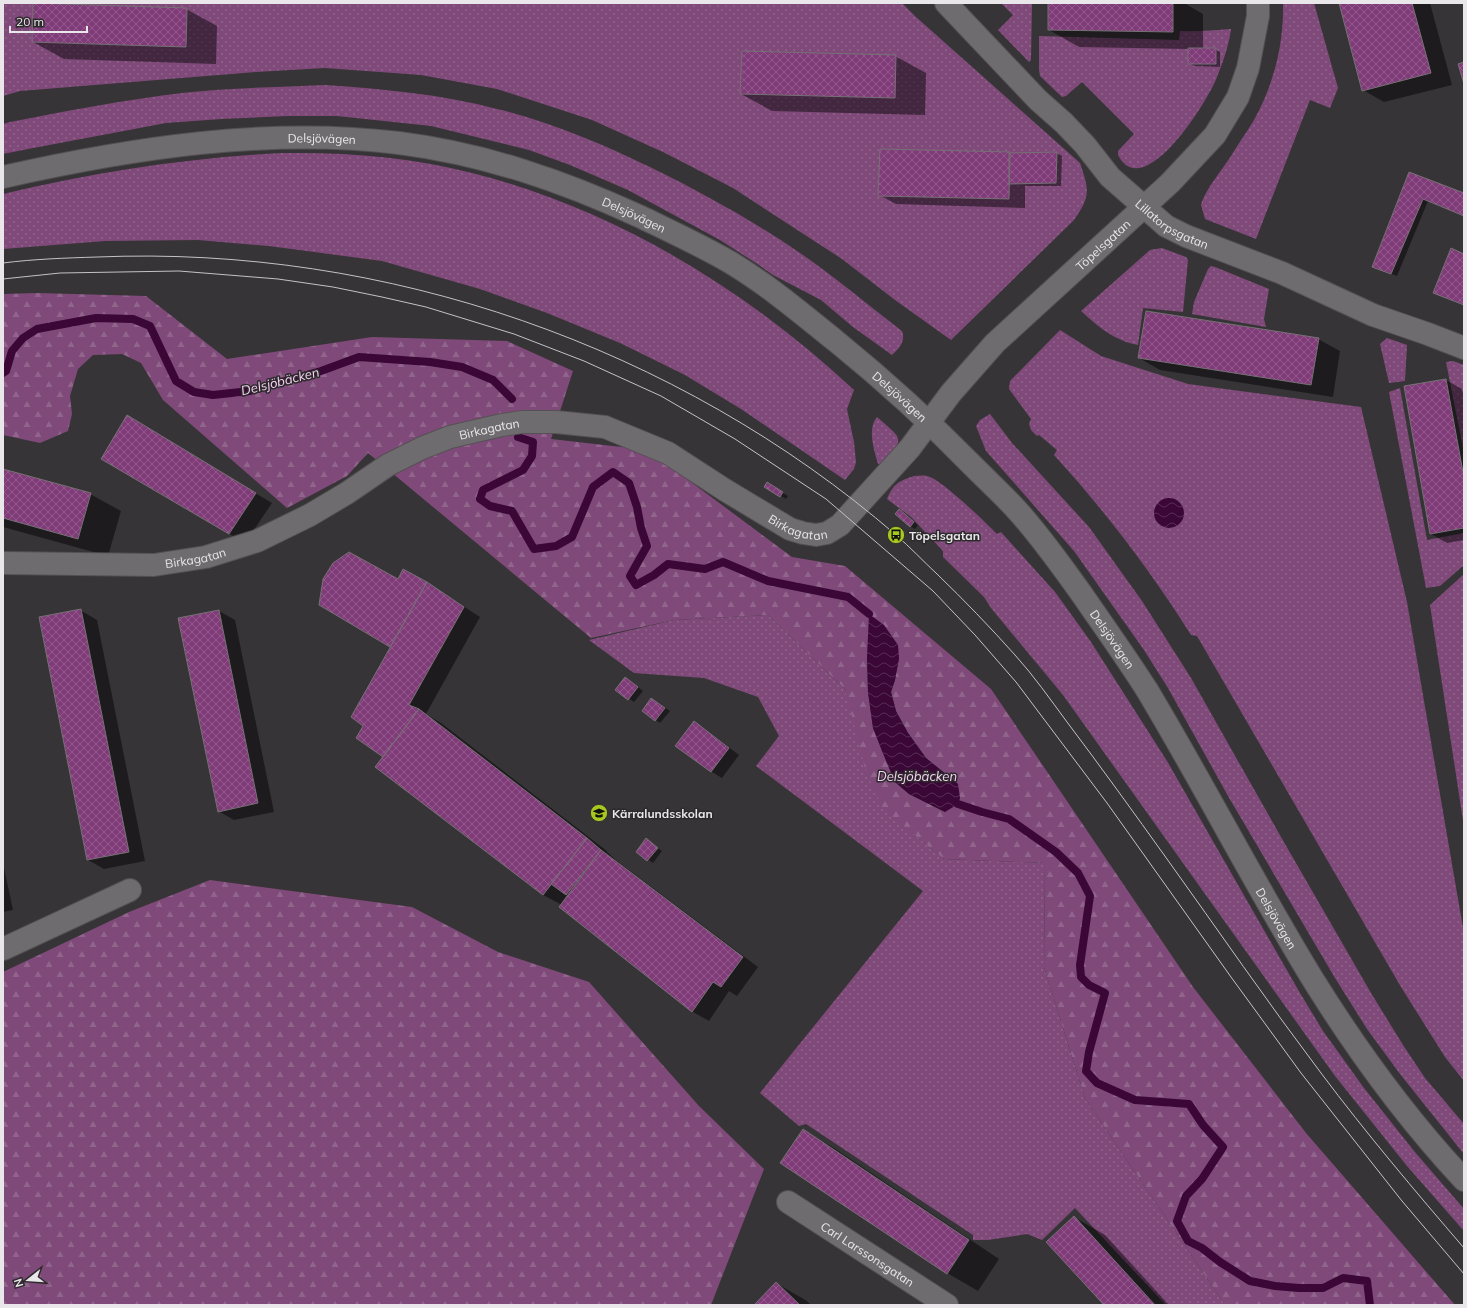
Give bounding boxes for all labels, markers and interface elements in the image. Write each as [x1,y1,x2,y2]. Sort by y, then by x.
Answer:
scale bar [10,8,87,34]
text: 20 m [16,14,44,29]
street label: Delsjövägen [288,130,356,147]
street label: Delsjövägen [600,193,668,235]
street label: Lillatorpsgatan [1133,196,1211,252]
street label: Töpelsgatan [1072,216,1133,273]
water label: Delsjöbäcken [239,364,321,398]
street label: Delsjövägen [870,368,930,425]
street label: Birkagatan [457,415,520,442]
street label: Birkagatan [766,510,829,543]
bus stop icon: Töpelsgatan [886,525,906,545]
place label: Töpelsgatan [909,528,980,543]
street label: Birkagatan [164,544,228,571]
street label: Delsjövägen [1087,607,1138,671]
water label: Delsjöbäcken [877,768,957,784]
school or university icon: Kärralundsskolan [589,803,609,823]
place label: Kärralundsskolan [612,806,713,821]
street label: Delsjövägen [1253,885,1300,952]
street label: Carl Larssonsgatan [818,1218,917,1289]
north arrow [8,1260,48,1300]
text: N [11,1277,26,1289]

